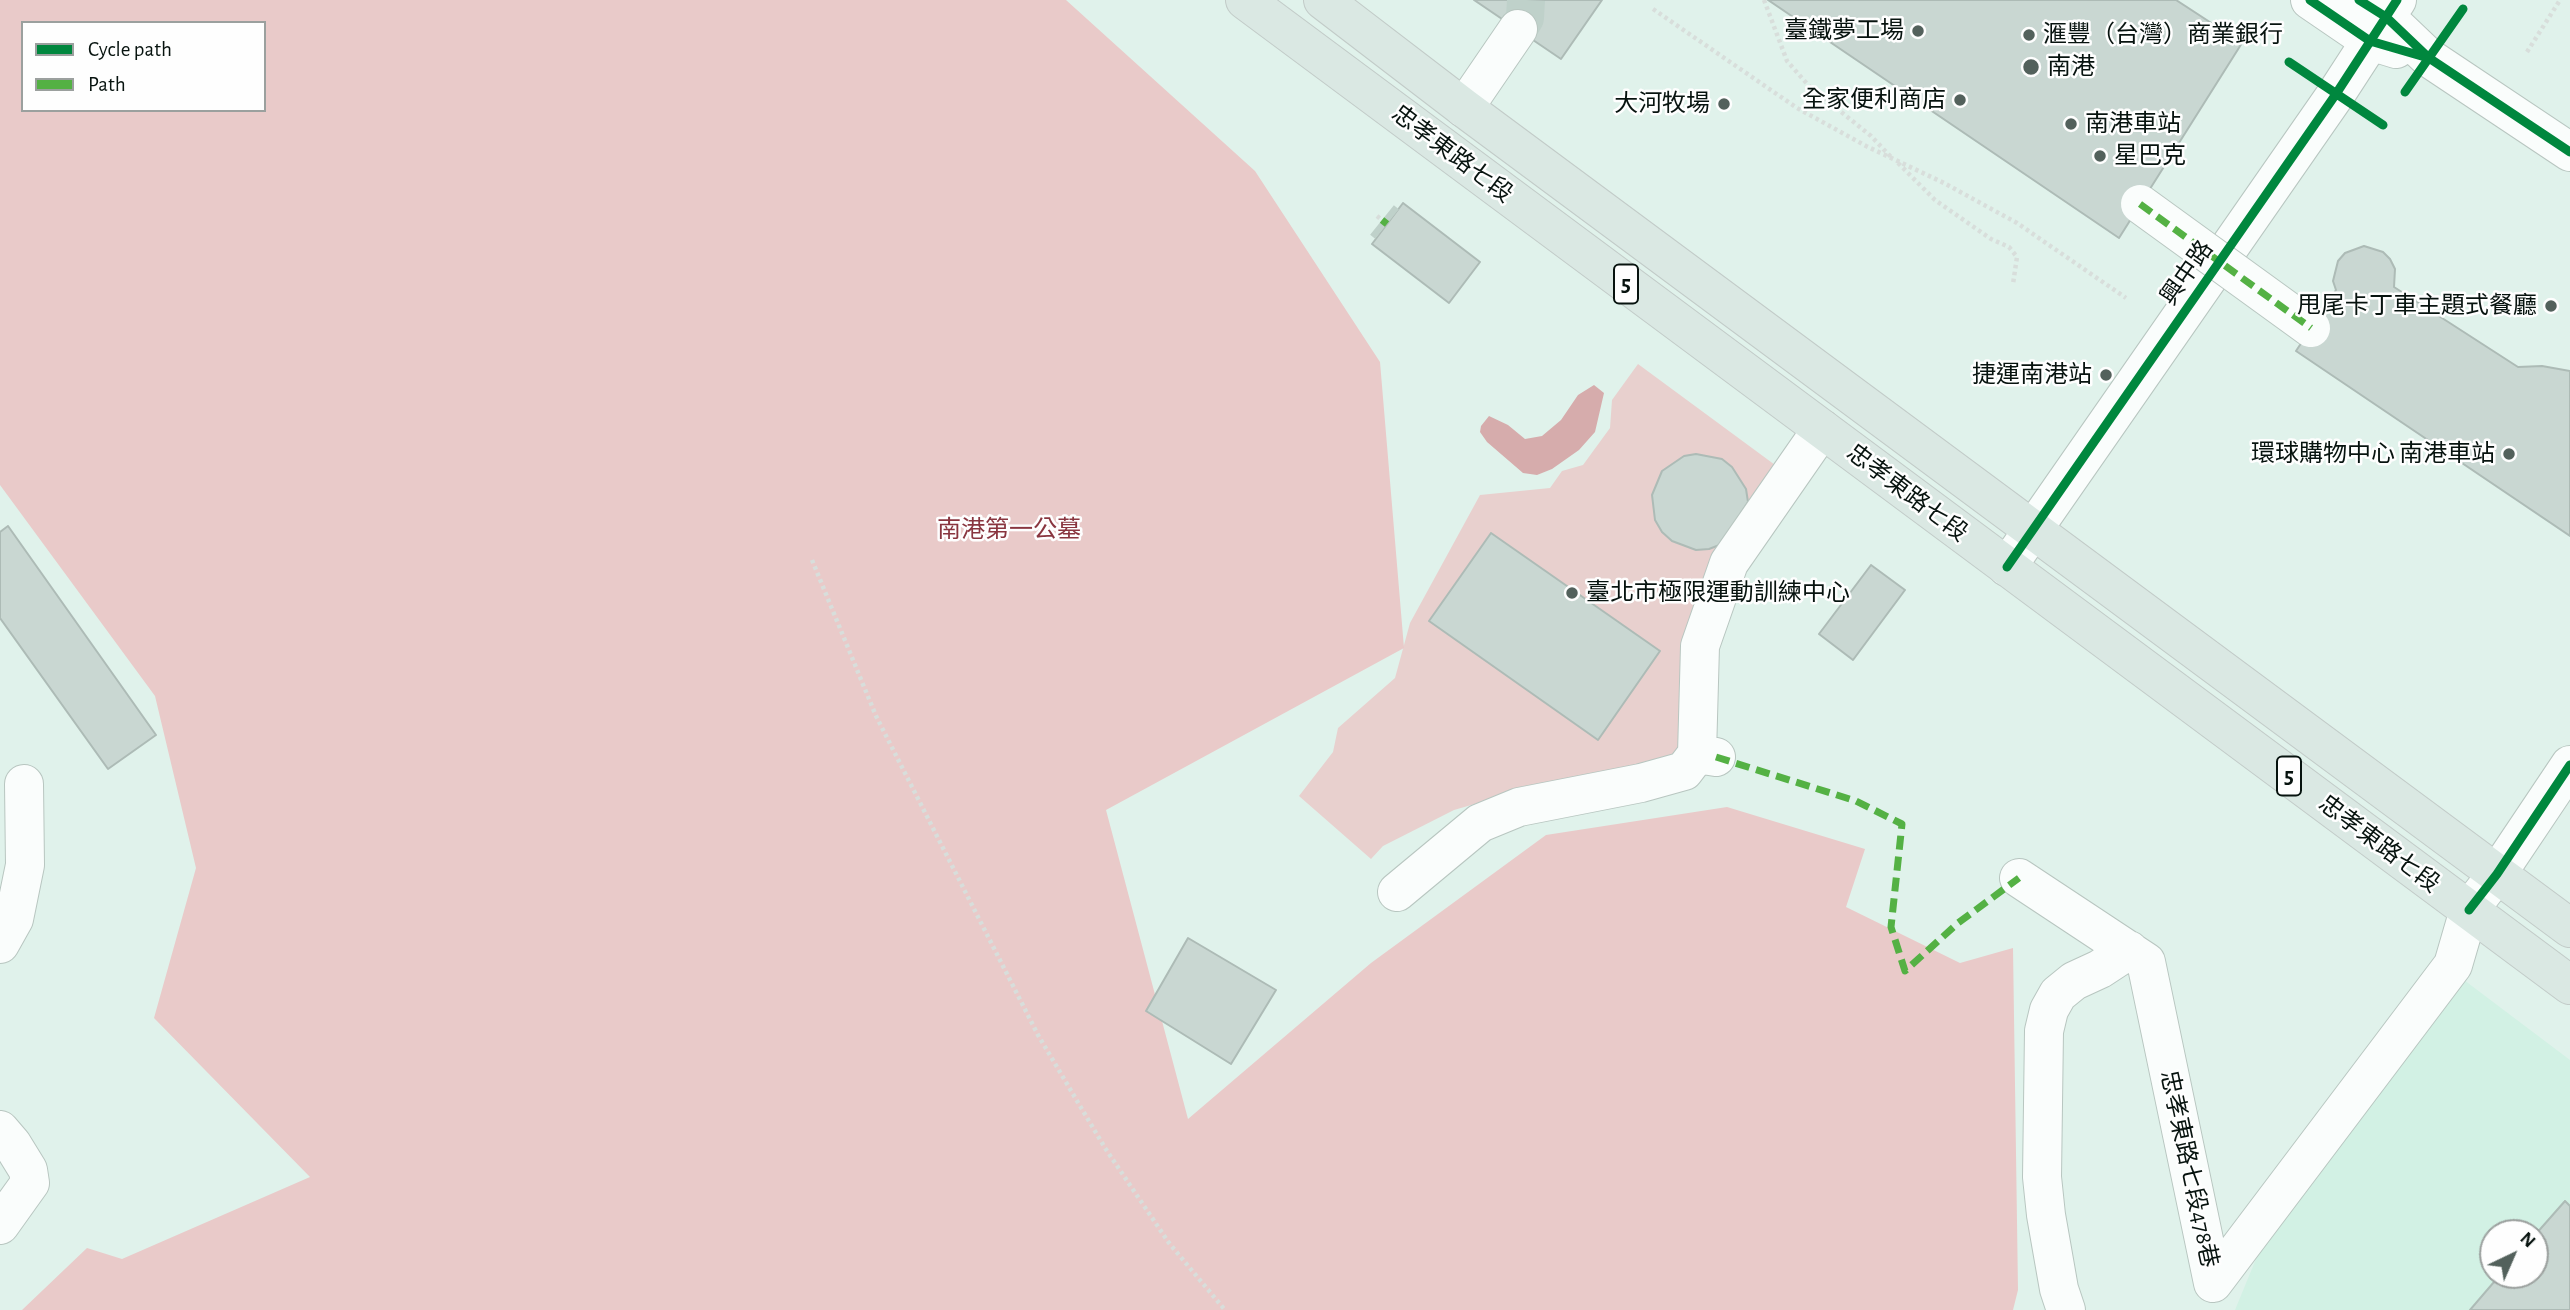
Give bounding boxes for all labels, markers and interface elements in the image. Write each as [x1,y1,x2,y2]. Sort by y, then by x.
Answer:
place label: 臺鐵夢工場 [1784,17,1904,45]
legend [21,21,266,112]
place label: 滙豐（台灣）商業銀行 [2043,21,2283,49]
marker: 臺鐵夢工場 [1910,23,1926,39]
marker: 滙豐（台灣）商業銀行 [2021,27,2037,43]
text: Cycle path [88,39,172,60]
place label: 南港 [2047,53,2095,81]
marker: 南港 [2021,57,2041,77]
text: Path [88,74,126,95]
place label: 全家便利商店 [1802,86,1946,114]
place label: 大河牧場 [1614,90,1710,118]
marker: 全家便利商店 [1952,92,1968,108]
marker: 大河牧場 [1716,96,1732,112]
street label: 忠孝東路七段 [1386,99,1518,209]
place label: 南港車站 [2085,110,2181,138]
marker: 南港車站 [2063,116,2079,132]
place label: 星巴克 [2114,142,2186,170]
marker: 星巴克 [2092,148,2108,164]
street label: 興中路 [2155,235,2219,311]
road number: 5 [1614,264,1638,304]
place label: 甩尾卡丁車主題式餐廳 [2297,292,2537,320]
marker: 甩尾卡丁車主題式餐廳 [2543,298,2559,314]
place label: 捷運南港站 [1972,361,2092,389]
marker: 捷運南港站 [2098,367,2114,383]
street label: 忠孝東路七段 [1841,438,1973,548]
place label: 環球購物中心 南港車站 [2251,440,2495,468]
marker: 環球購物中心 南港車站 [2501,446,2517,462]
park label: 南港第一公墓 [937,516,1081,544]
place label: 臺北市極限運動訓練中心 [1586,579,1850,607]
marker: 臺北市極限運動訓練中心 [1564,585,1580,601]
road number: 5 [2277,756,2301,796]
street label: 忠孝東路七段 [2313,789,2445,899]
street label: 忠孝東路七段478巷 [2154,1068,2224,1270]
north arrow [2479,1219,2549,1289]
text: N [2516,1229,2539,1251]

